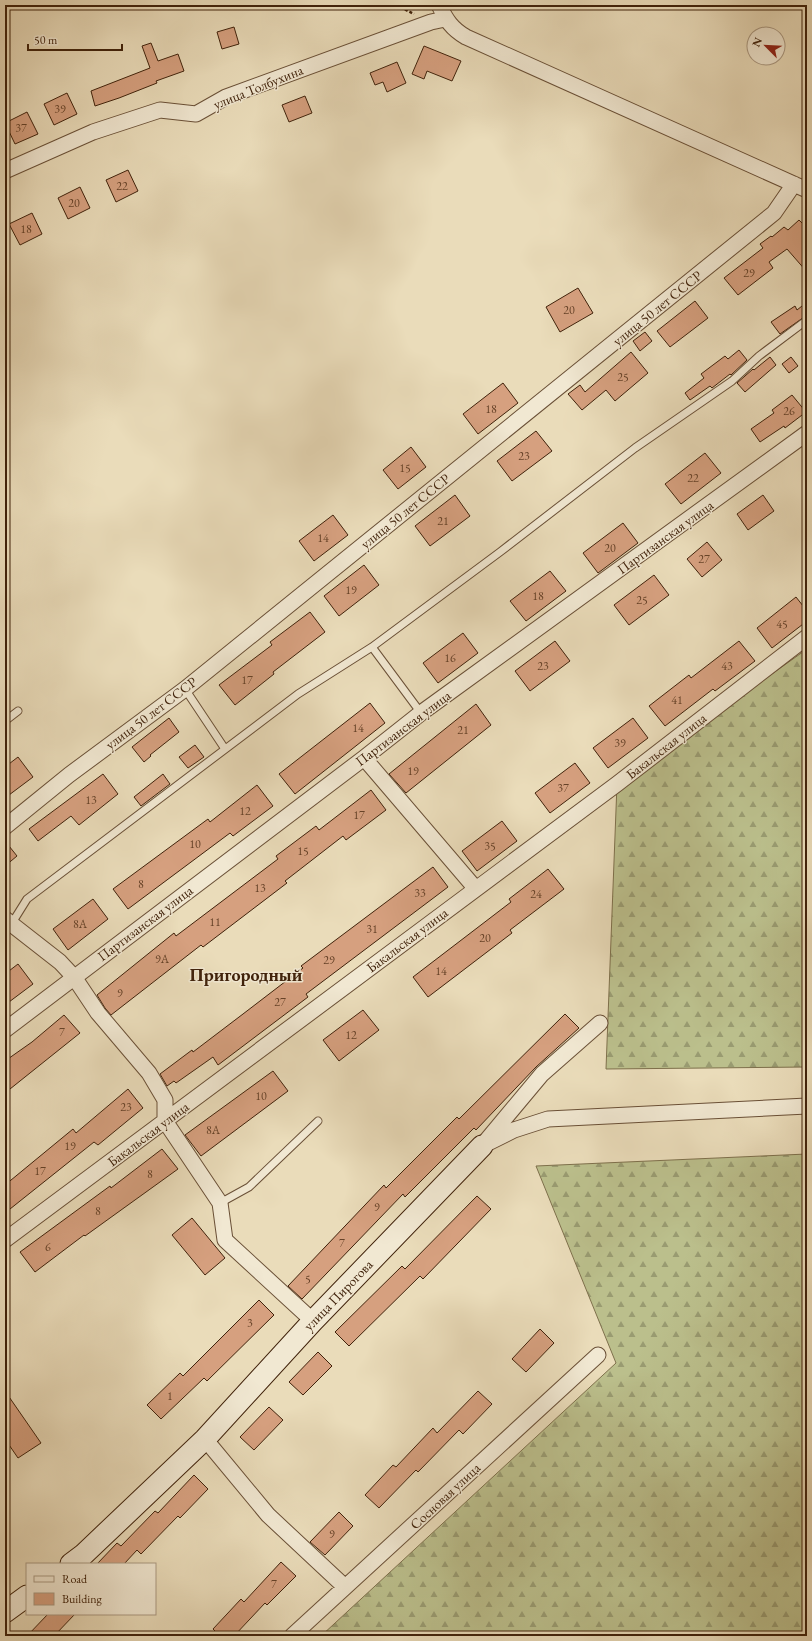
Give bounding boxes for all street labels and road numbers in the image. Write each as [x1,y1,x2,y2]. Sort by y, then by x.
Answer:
street label: улица Толбухина [210,61,306,113]
street label: улица 50 лет СССР [609,266,706,350]
street label: улица 50 лет СССР [357,469,454,553]
street label: Партизанская улица [613,496,717,578]
street label: улица 50 лет СССР [102,673,201,753]
street label: Партизанская улица [352,686,455,770]
street label: Бакальская улица [622,709,710,783]
street label: Партизанская улица [94,881,197,965]
street label: Бакальская улица [363,903,452,977]
street label: Бакальская улица [104,1097,193,1171]
street label: улица Пирогова [300,1255,377,1334]
street label: Сосновая улица [406,1458,484,1533]

